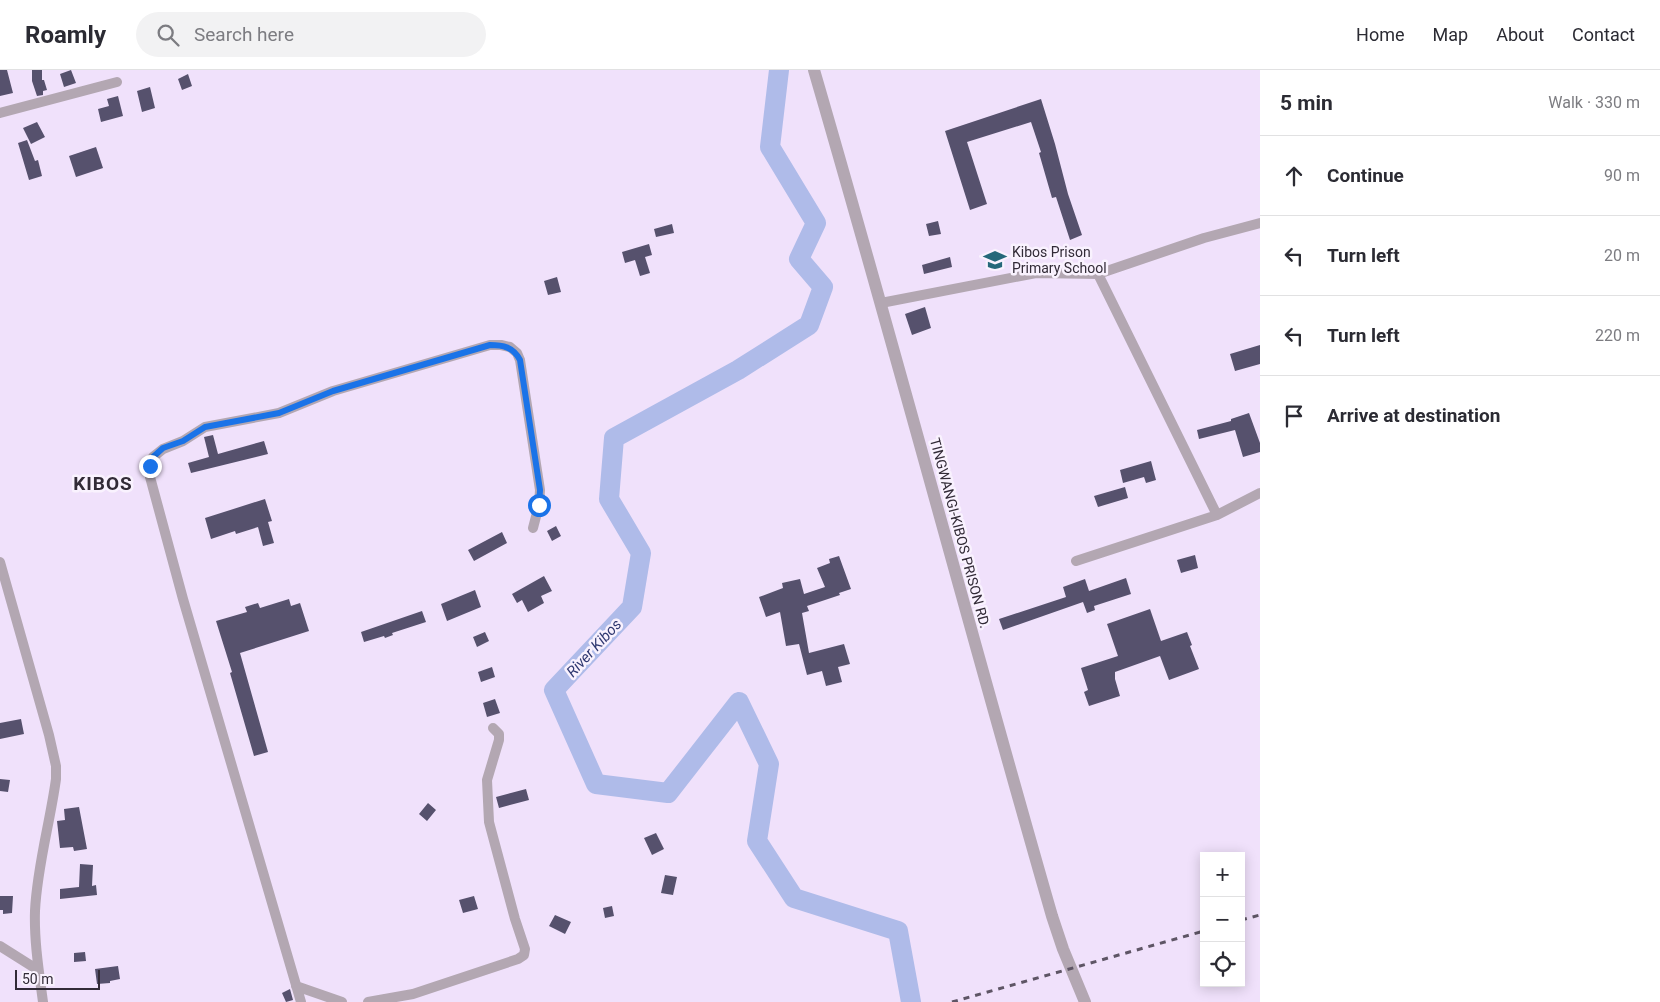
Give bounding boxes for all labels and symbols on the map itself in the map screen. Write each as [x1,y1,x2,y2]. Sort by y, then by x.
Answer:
place label: Kibos Prison Primary School [1012,244,1107,276]
school or university icon: Kibos Prison Primary School [982,247,1008,273]
street label: TINGWANGI-KIBOS PRISON RD. [927,436,993,630]
route end [139,455,162,478]
district label: KIBOS [73,472,133,495]
route start [528,494,551,517]
water label: River Kibos [563,615,625,681]
scale bar [15,967,100,990]

